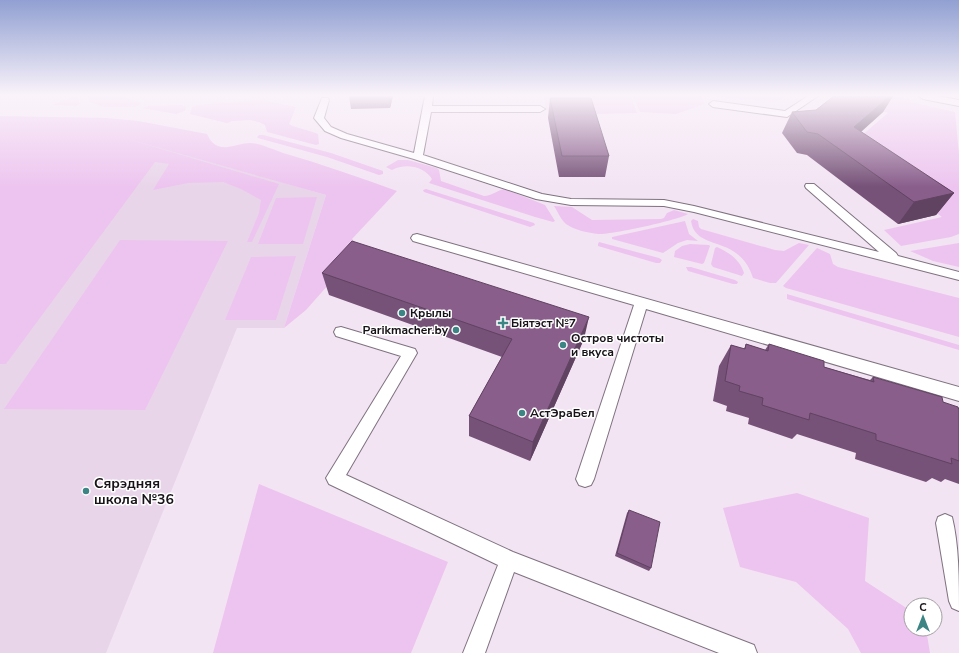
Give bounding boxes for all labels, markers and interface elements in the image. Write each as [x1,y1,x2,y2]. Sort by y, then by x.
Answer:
place label: Крылы [410,305,451,321]
marker: Крылы [397,308,407,318]
place label: Біятэст №7 [511,315,576,331]
marker: Біятэст №7 [498,318,508,328]
place label: Parikmacher.by [363,322,449,338]
marker: Parikmacher.by [451,325,461,335]
place label: Остров чистоты и вкуса [571,330,664,360]
marker: Остров чистоты и вкуса [558,340,568,350]
place label: АстЭраБел [530,405,595,421]
marker: АстЭраБел [517,408,527,418]
place label: Сярэдняя школа №36 [94,474,174,509]
marker: Сярэдняя школа №36 [81,486,91,496]
north arrow [903,597,943,637]
text: С [919,600,927,615]

